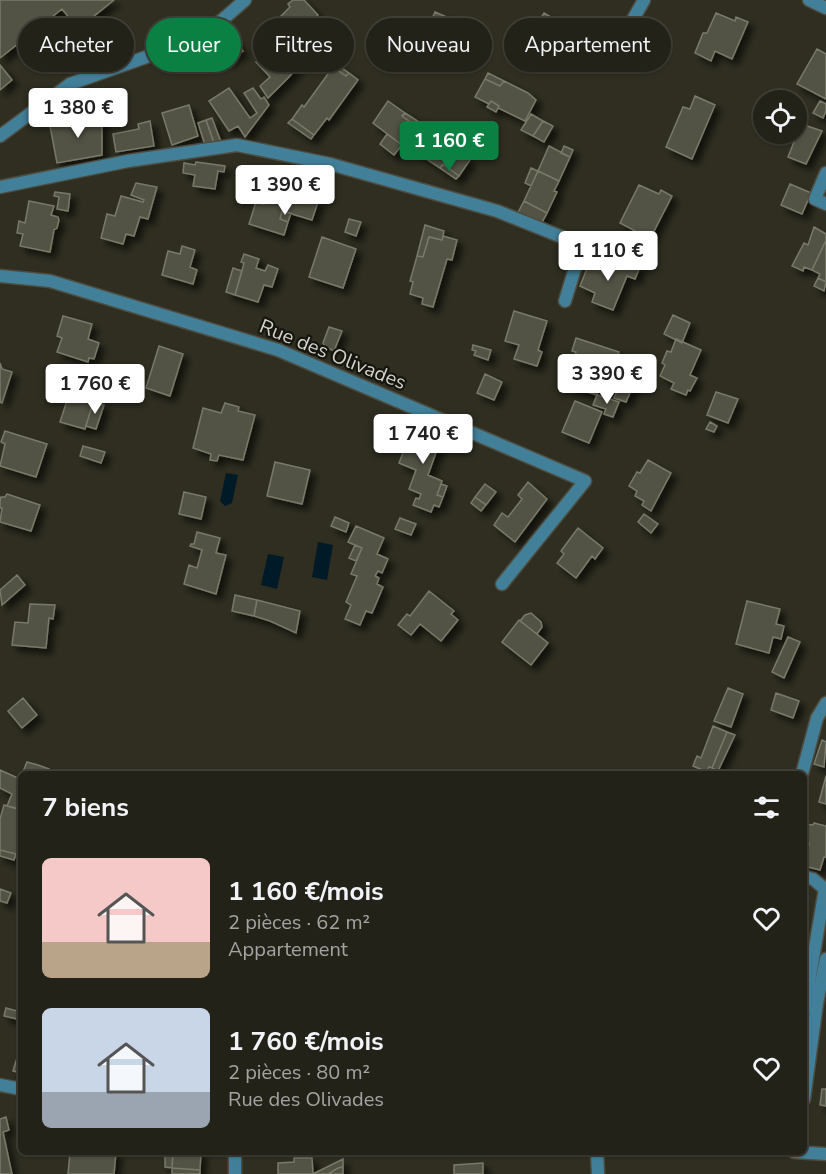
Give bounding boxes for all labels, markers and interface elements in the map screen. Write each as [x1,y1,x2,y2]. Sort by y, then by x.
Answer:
chip: Acheter [18,18,134,72]
chip: Louer [146,18,241,72]
chip: Filtres [253,18,354,72]
chip: Nouveau [366,18,492,72]
chip: Appartement [504,18,671,72]
pin: 1 380 € [23,88,133,139]
map controls [753,90,807,144]
button: locate [753,90,807,144]
text: 1 380 € [43,94,113,121]
pin: 1 160 € [394,121,504,172]
text: 1 160 € [414,127,484,154]
pin: 1 390 € [230,165,340,216]
text: 1 390 € [250,171,320,198]
pin: 1 110 € [553,231,663,282]
text: 1 110 € [573,237,643,264]
street label: Rue des Olivades [255,313,410,396]
pin: 3 390 € [552,354,662,405]
text: 3 390 € [572,360,642,387]
pin: 1 760 € [40,364,150,415]
text: 1 760 € [60,370,130,397]
pin: 1 740 € [368,414,478,465]
text: 1 740 € [388,420,458,447]
text: 7 biens [42,790,129,825]
icon: filters [750,791,783,824]
text: 1 160 €/mois [228,874,384,909]
icon: home [90,882,162,954]
icon: heart [750,902,783,935]
text: 2 pièces · 62 m² [228,909,370,936]
text: Appartement [228,936,348,963]
text: 1 760 €/mois [228,1024,384,1059]
icon: home [90,1032,162,1104]
icon: heart [750,1052,783,1085]
text: 2 pièces · 80 m² [228,1059,370,1086]
text: Rue des Olivades [228,1086,384,1113]

